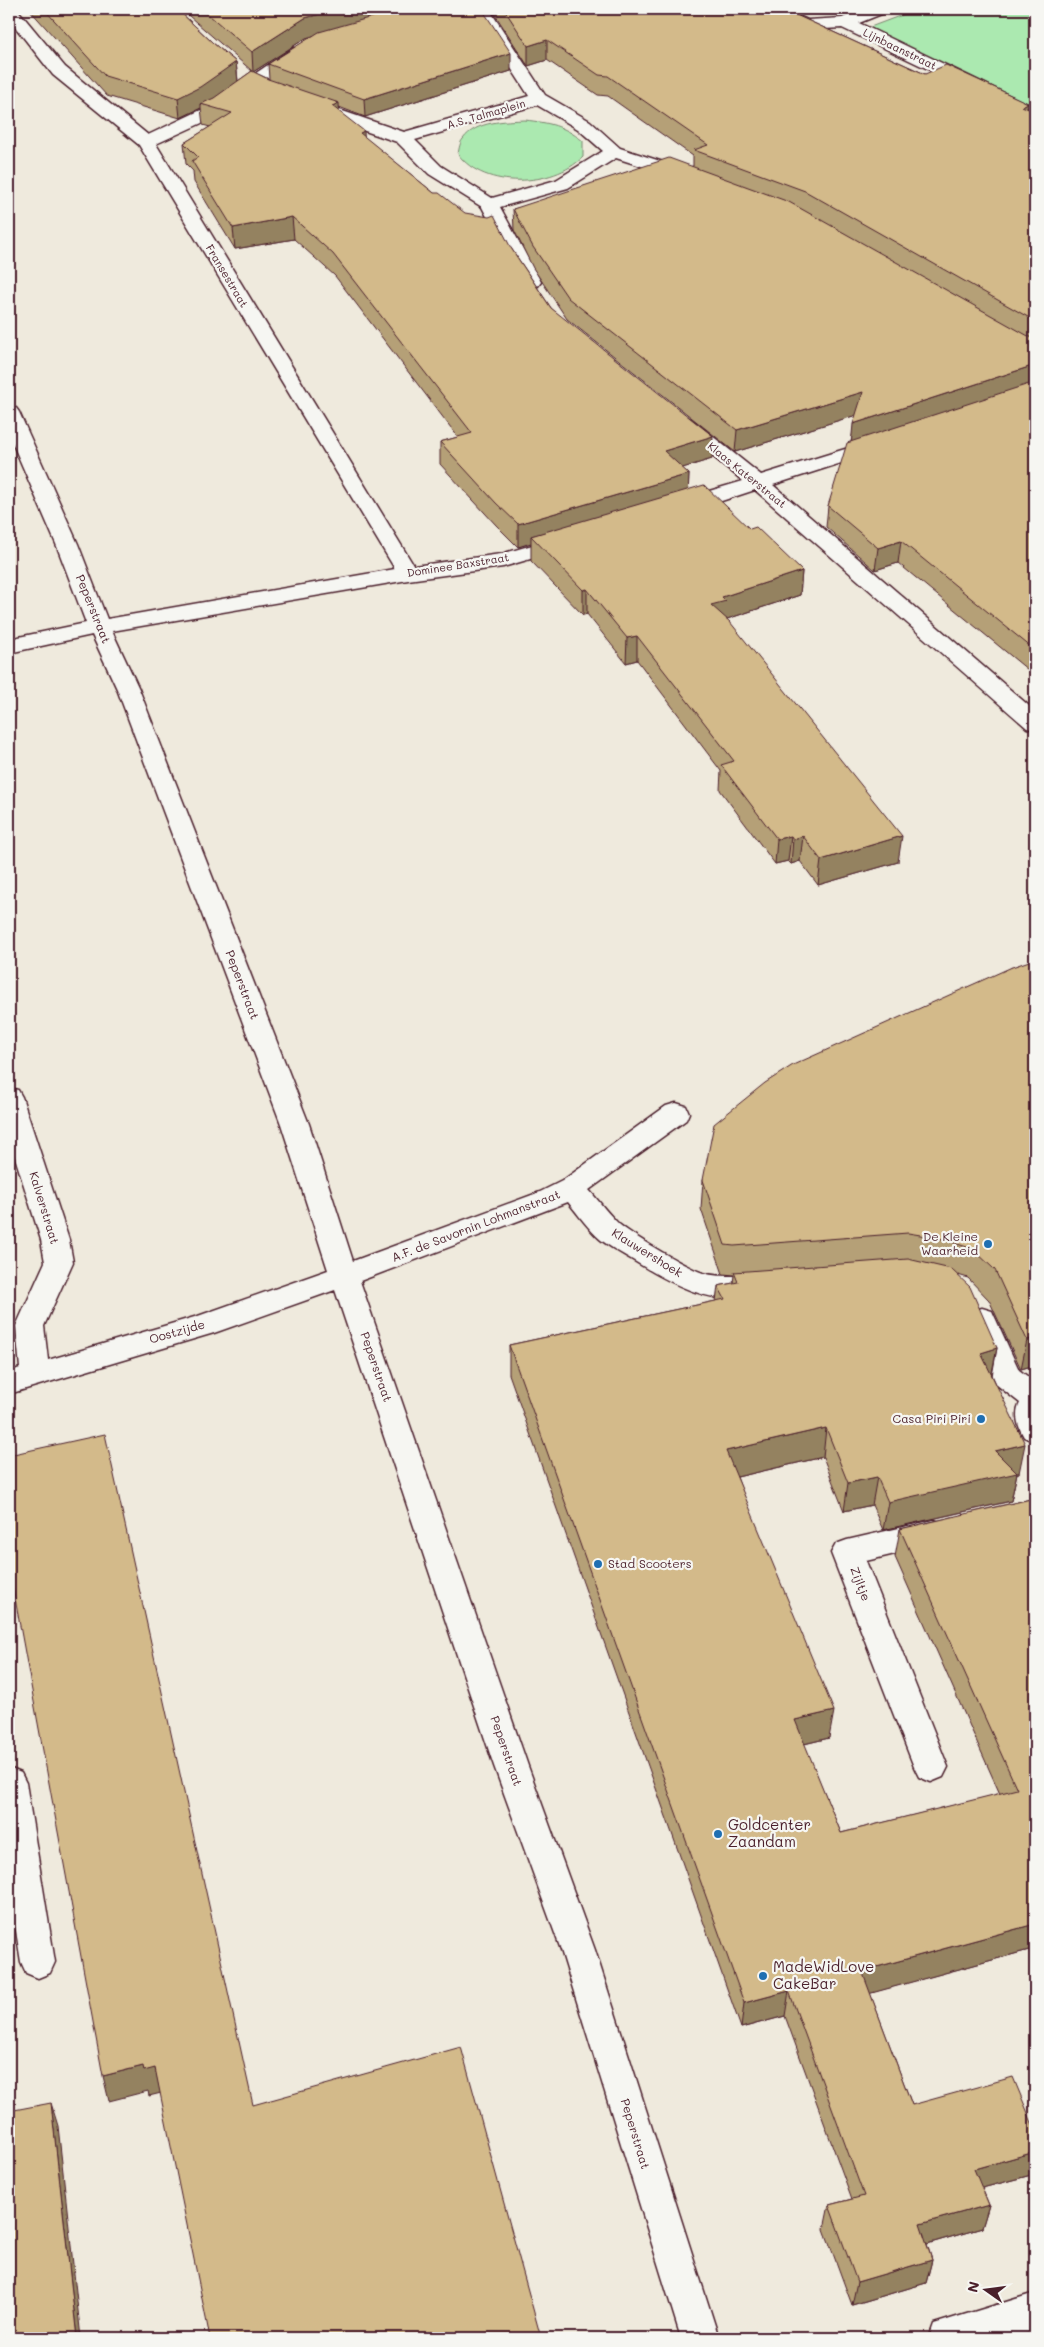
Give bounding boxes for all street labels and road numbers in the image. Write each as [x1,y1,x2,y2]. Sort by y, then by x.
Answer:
street label: Lijnbaanstraat [861,24,940,73]
street label: A.S. Talmaplein [445,95,527,132]
street label: Fransestraat [203,241,252,310]
street label: Klaas Katerstraat [705,438,790,511]
street label: Dominee Baxstraat [406,549,510,580]
street label: Peperstraat [73,572,115,645]
street label: Peperstraat [222,948,263,1022]
street label: Kalverstraat [26,1170,64,1246]
street label: A.F. de Savornin Lohmanstraat [389,1185,562,1265]
street label: Klauwershoek [609,1224,686,1280]
street label: Oostzijde [147,1315,206,1347]
street label: Peperstraat [357,1330,396,1404]
street label: Zijltje [847,1564,875,1603]
street label: Peperstraat [487,1714,526,1788]
street label: Peperstraat [618,2096,654,2171]

